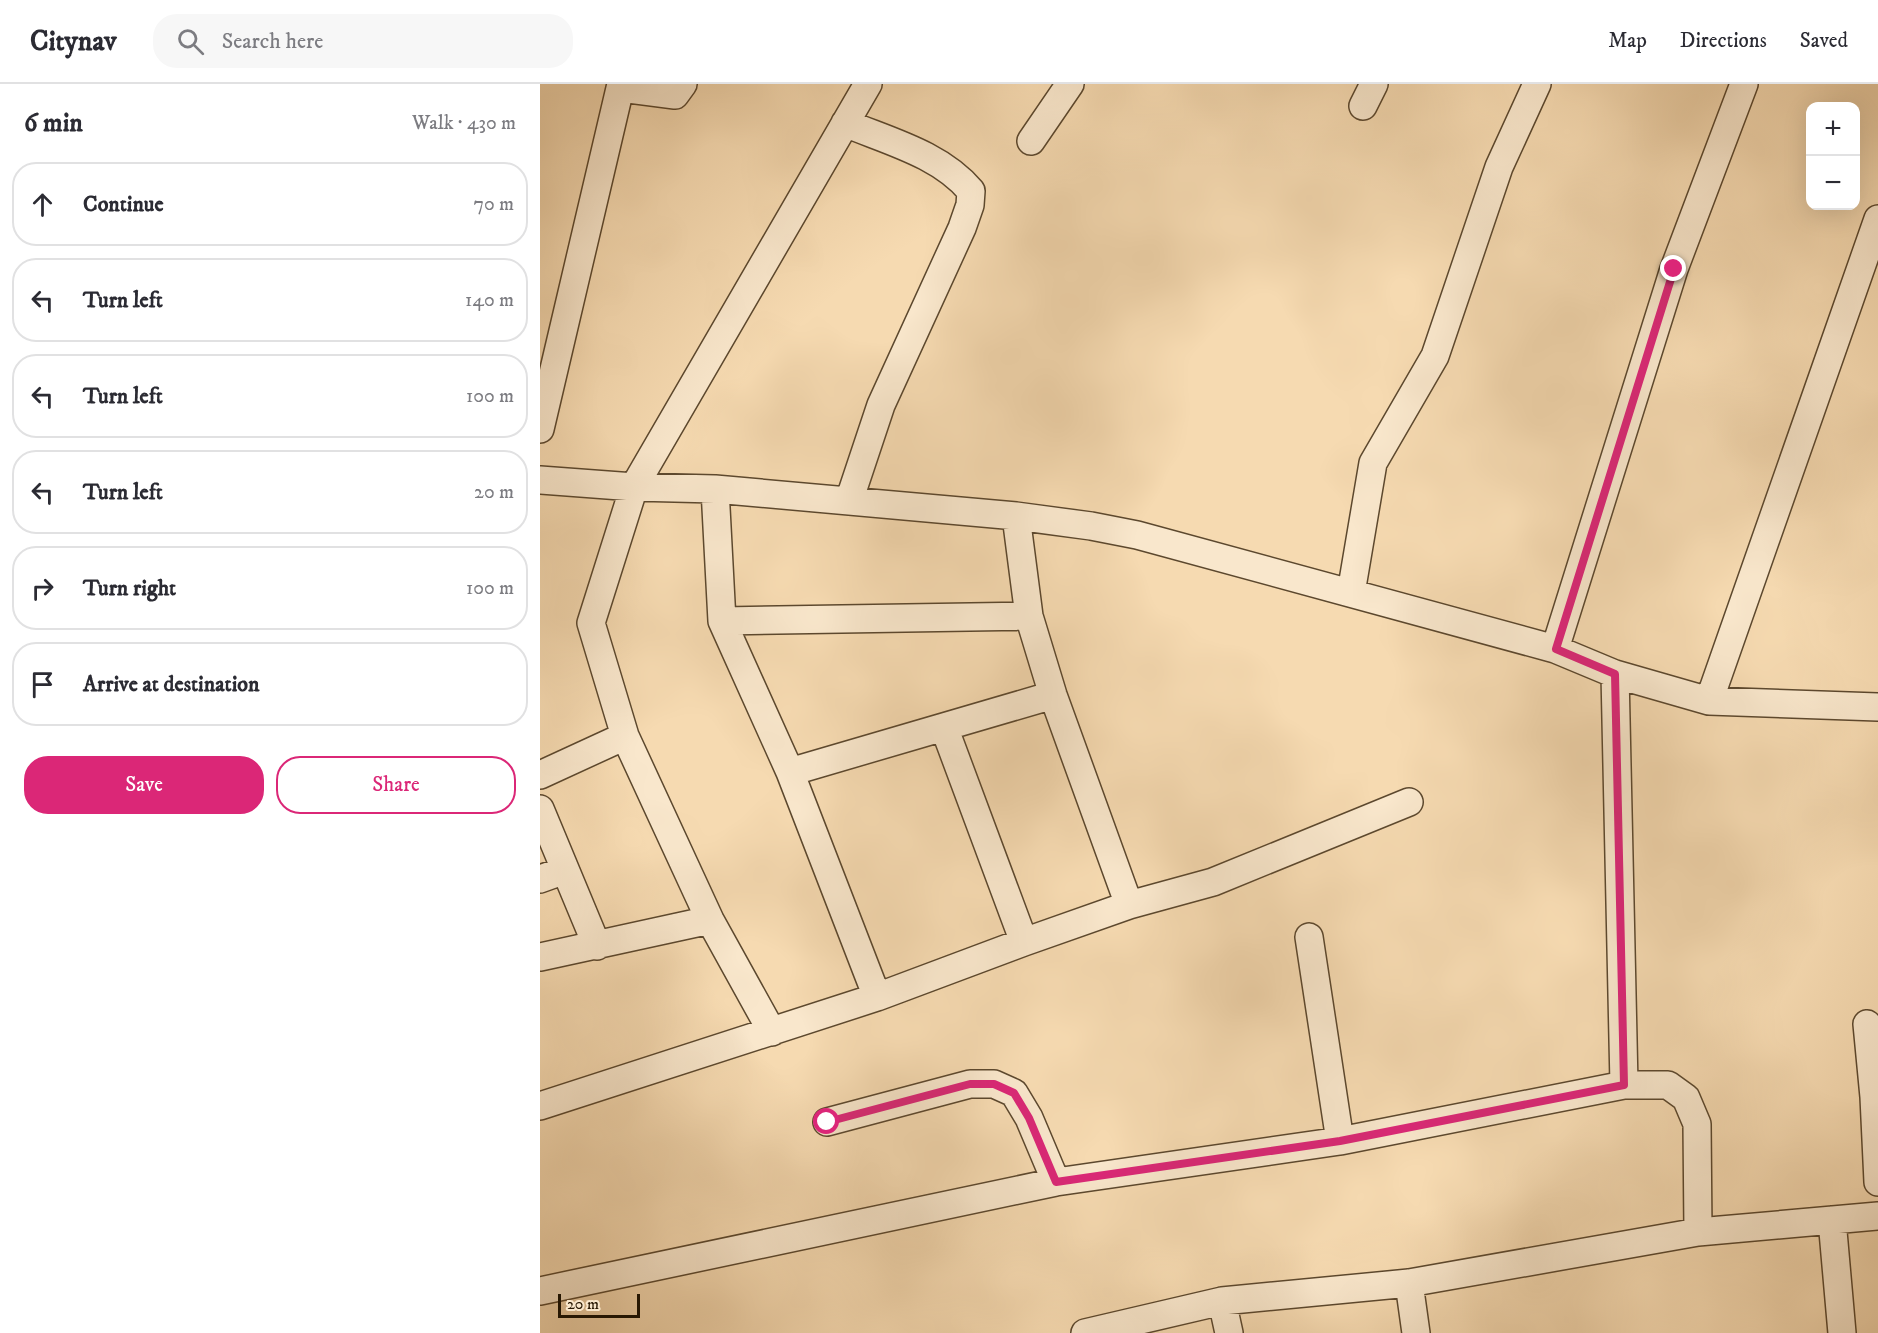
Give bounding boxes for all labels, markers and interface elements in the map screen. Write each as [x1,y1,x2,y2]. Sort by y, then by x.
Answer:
search box [153,14,573,68]
text: Citynav [30,24,117,59]
icon: search [174,25,207,58]
text: Search here [222,28,323,55]
text: Map [1608,28,1647,54]
text: Directions [1680,28,1767,54]
text: Saved [1800,28,1848,54]
map controls [1806,102,1860,210]
button: + [1806,102,1860,156]
text: 6 min [24,107,83,140]
text: Walk · 430 m [412,111,516,136]
button: − [1806,156,1860,210]
icon: ahead [26,188,59,221]
text: Continue [83,191,164,218]
text: 70 m [473,192,514,217]
route end [1660,255,1686,281]
icon: left [26,284,59,317]
text: Turn left [83,287,163,314]
text: 140 m [465,288,514,313]
icon: left [26,380,59,413]
text: Turn left [83,383,163,410]
text: 100 m [466,384,514,409]
icon: left [26,476,59,509]
text: Turn left [83,479,163,506]
text: 20 m [474,480,514,505]
icon: right [26,572,59,605]
text: Turn right [83,575,176,602]
text: 100 m [466,576,514,601]
icon: arrive [26,668,59,701]
text: Arrive at destination [83,671,260,698]
button: Save [24,756,264,814]
button: Share [276,756,516,814]
route start [813,1108,839,1134]
scale bar [558,1291,640,1318]
text: 20 m [567,1294,599,1314]

